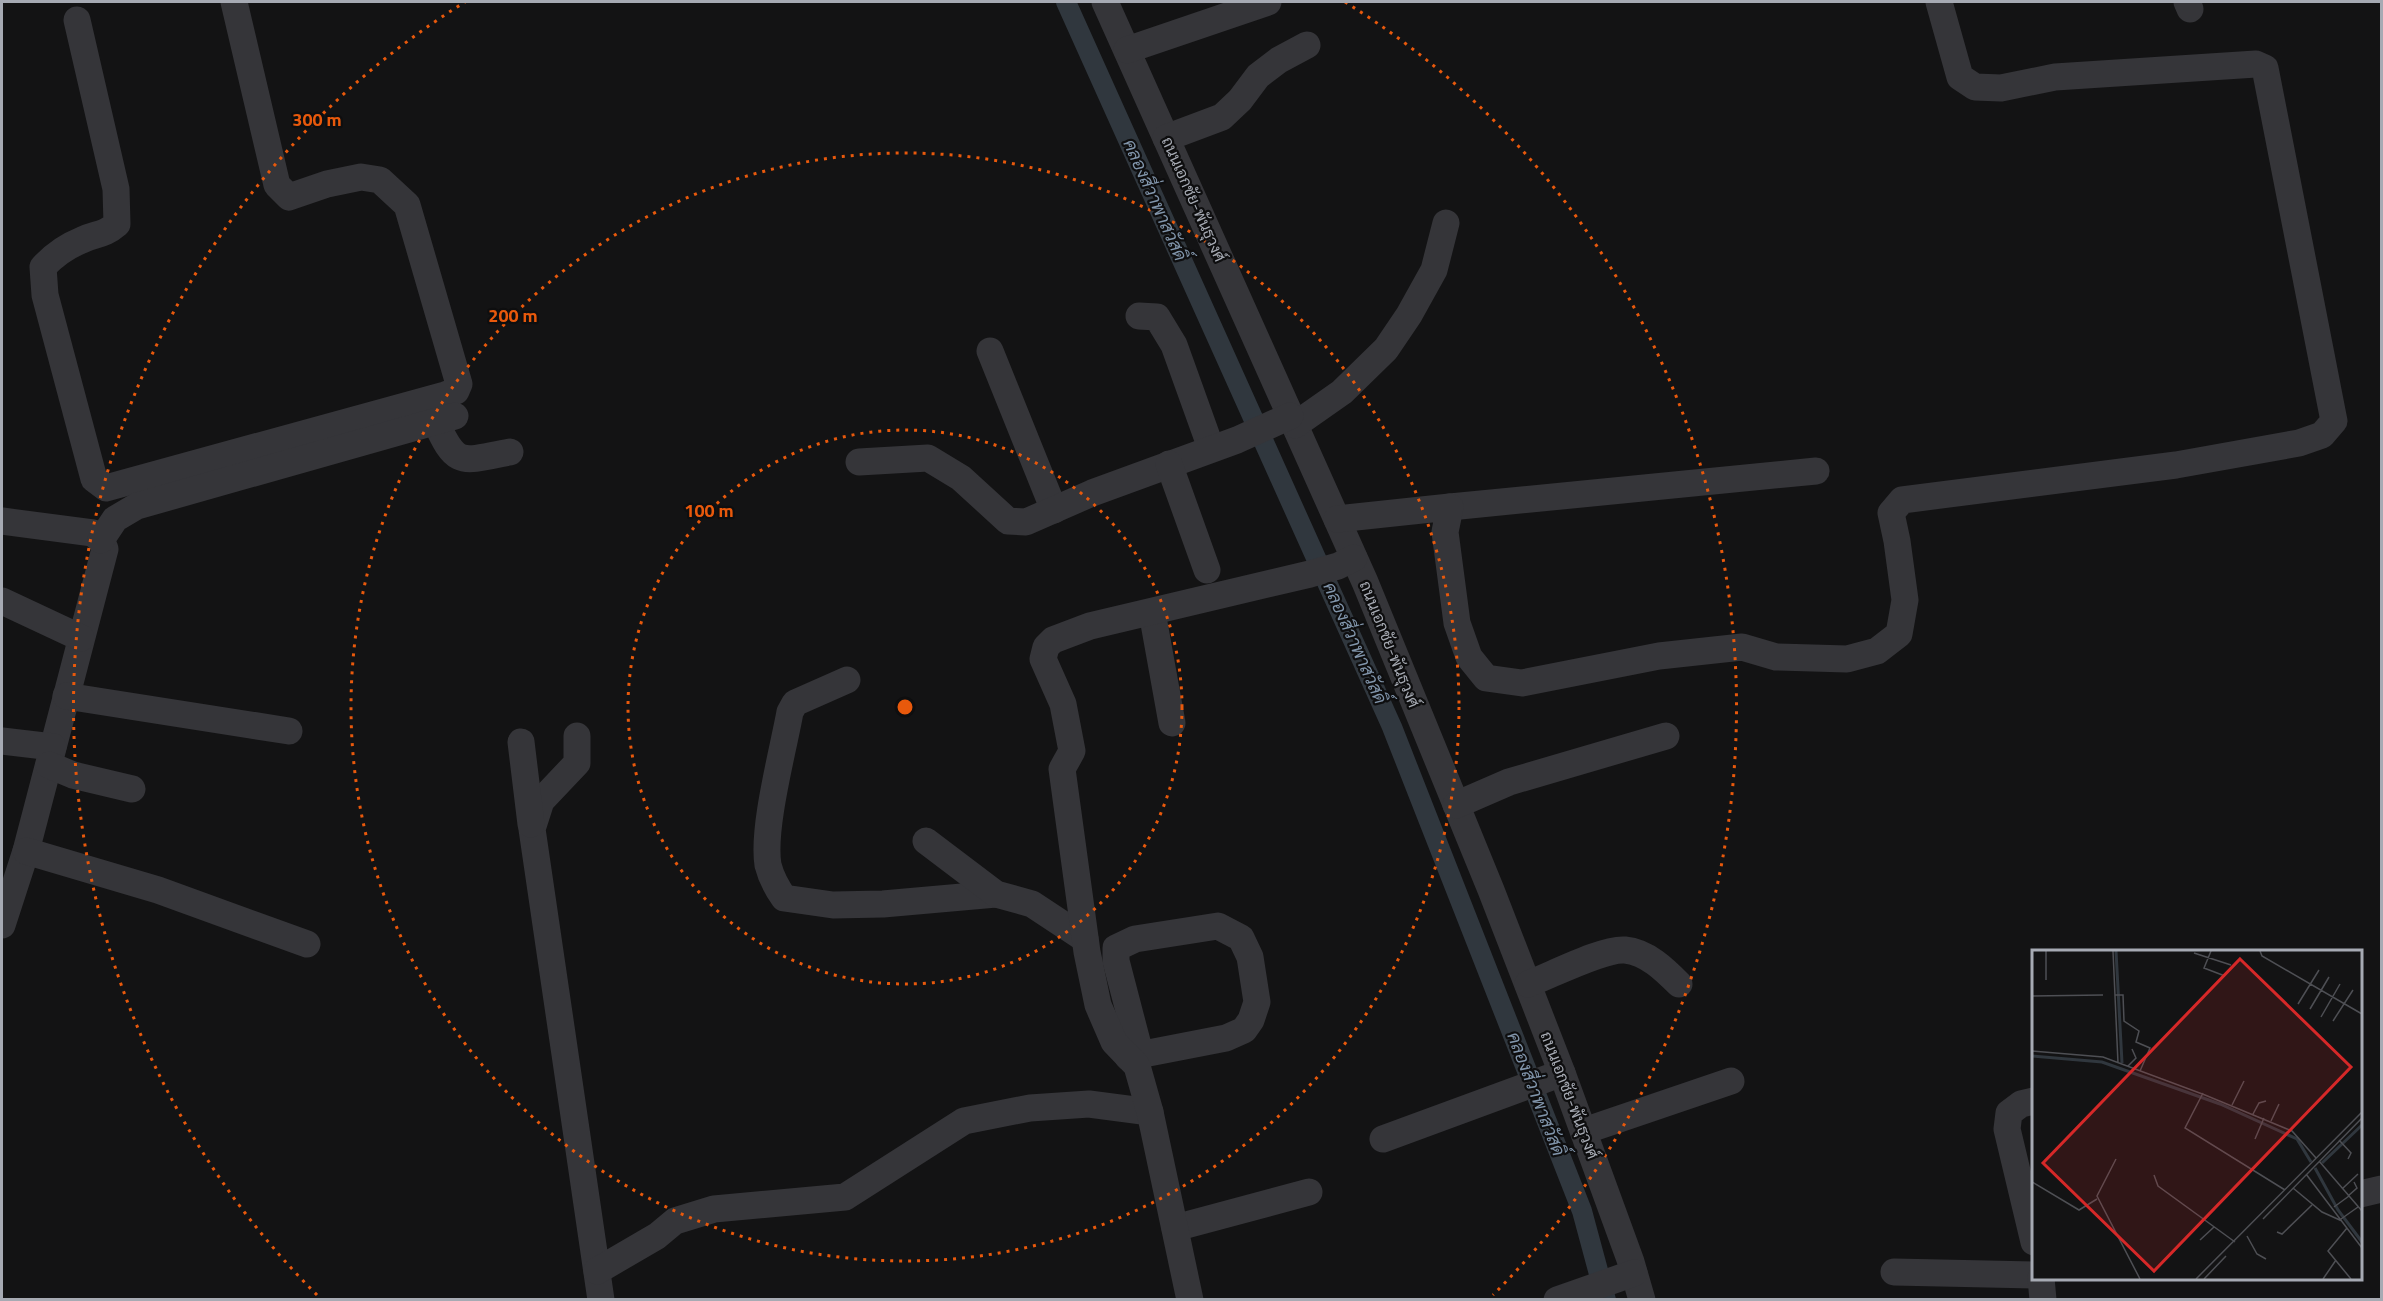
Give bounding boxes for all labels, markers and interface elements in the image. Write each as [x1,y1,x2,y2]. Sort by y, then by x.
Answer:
text: 300 m [292,106,342,133]
street label: ถนนเอกชัย-พันธุวงศ์ [1156,133,1232,265]
water label: คลองสี่วาพาสวัสดิ์ [1117,134,1198,268]
text: 200 m [488,302,538,329]
text: 100 m [684,497,734,524]
water label: คลองสี่วาพาสวัสดิ์ [1317,577,1398,711]
street label: ถนนเอกชัย-พันธุวงศ์ [1354,577,1426,711]
centre of rings [895,697,915,717]
inset map [2032,950,2362,1280]
water label: คลองสี่วาพาสวัสดิ์ [1500,1027,1576,1163]
street label: ถนนเอกชัย-พันธุวงศ์ [1535,1028,1605,1162]

